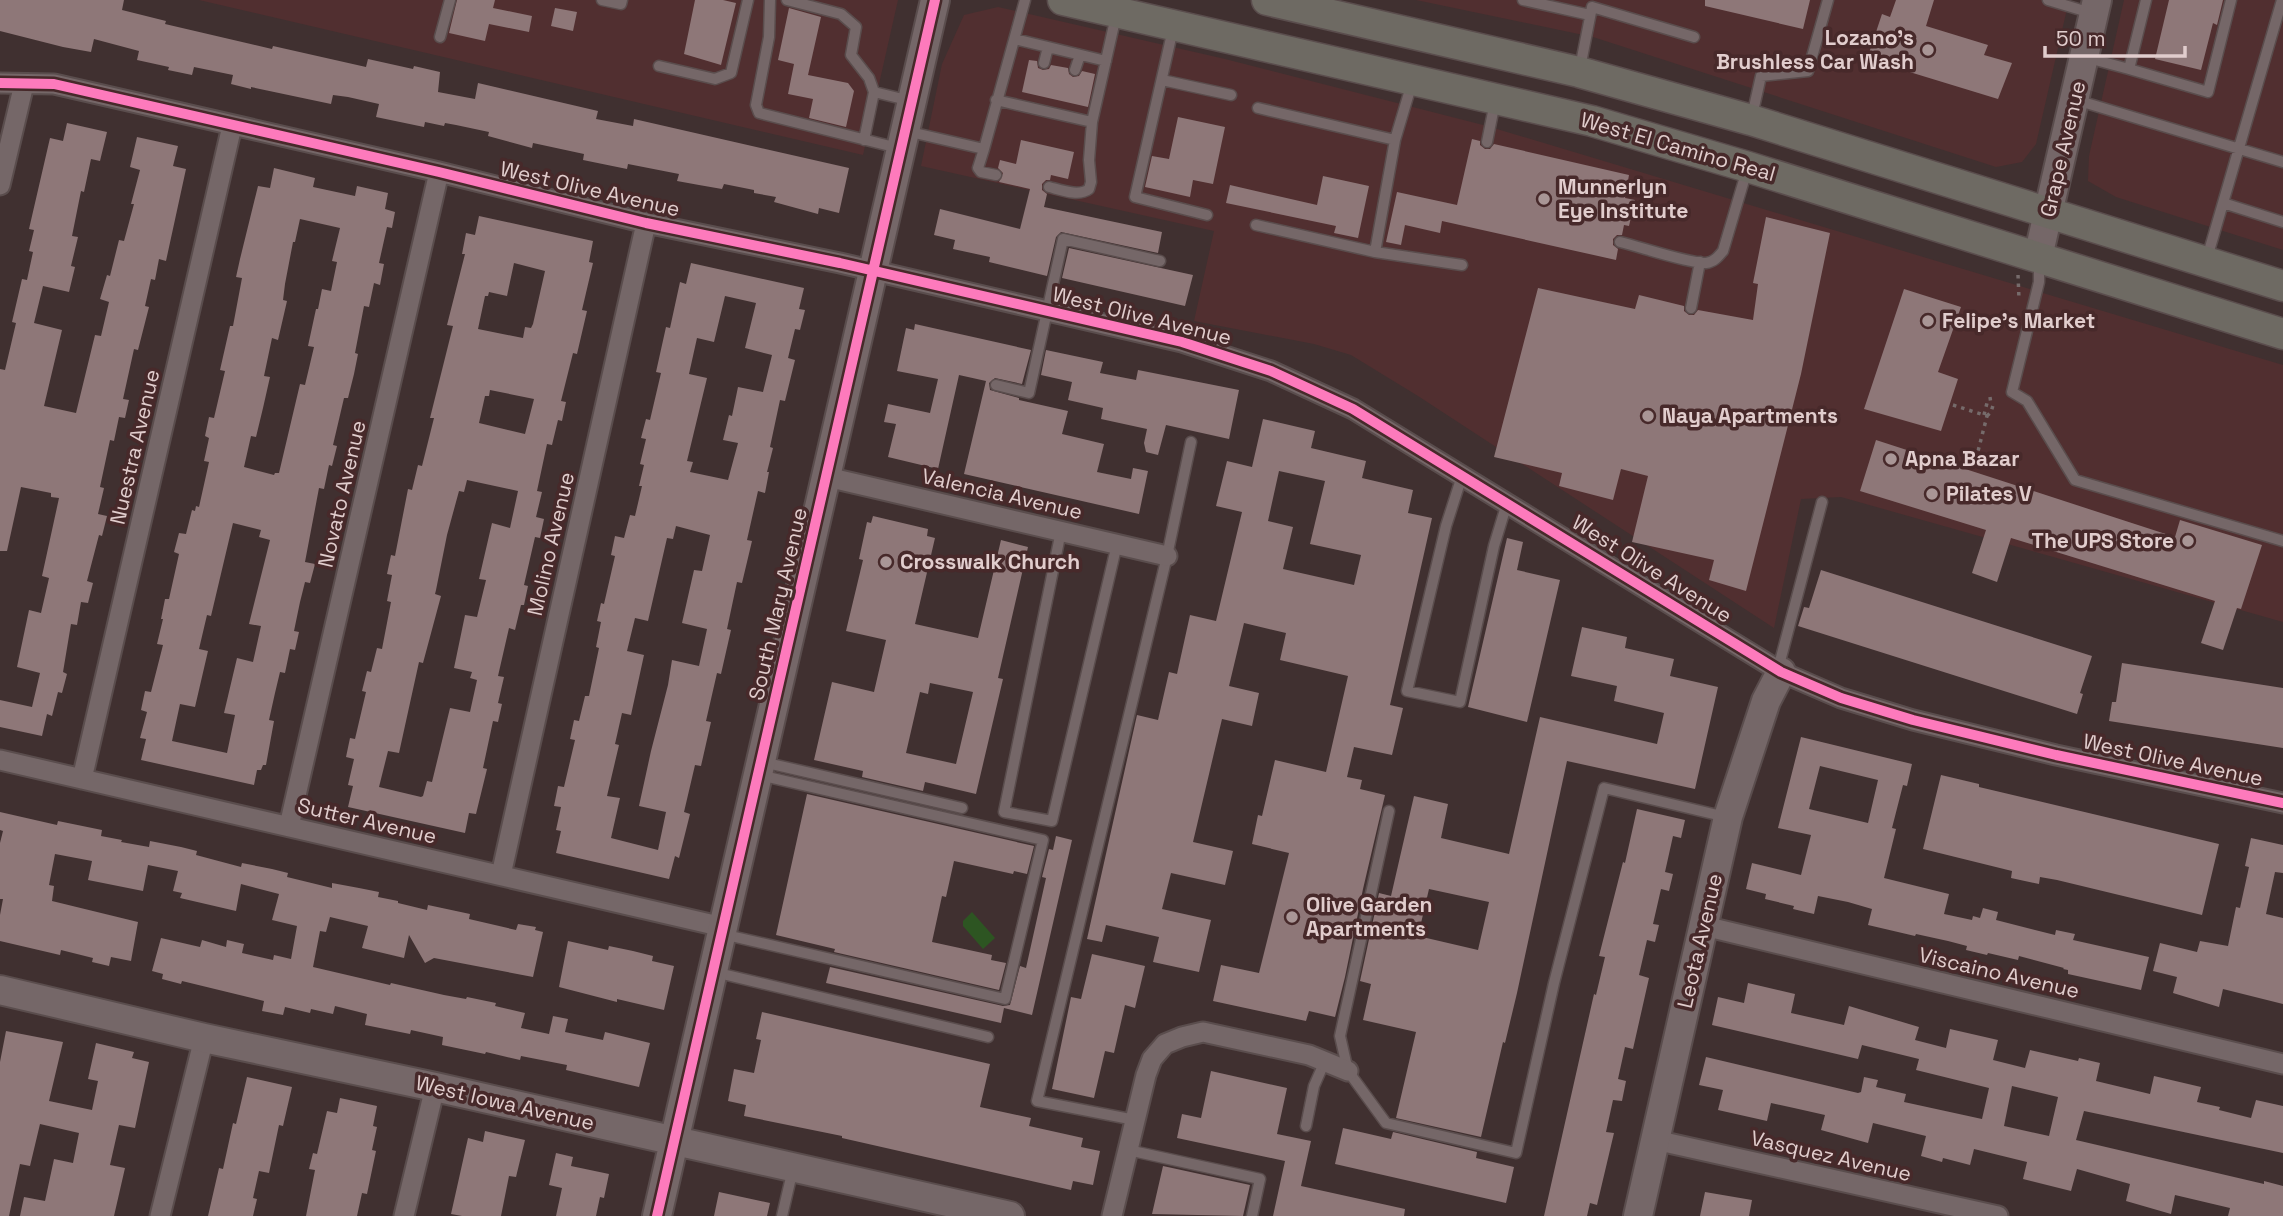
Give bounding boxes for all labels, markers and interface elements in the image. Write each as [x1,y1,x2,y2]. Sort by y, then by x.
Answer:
scale bar [2045,14,2185,58]
place label: Lozano's Brushless Car Wash [1716,24,1914,75]
text: 50 m [2056,25,2106,52]
marker: Lozano's Brushless Car Wash [1920,42,1936,58]
street label: Grape Avenue [2034,78,2091,220]
street label: West El Camino Real [1577,106,1779,187]
street label: West Olive Avenue [498,155,682,222]
place label: Munnerlyn Eye Institute [1558,173,1688,224]
marker: Munnerlyn Eye Institute [1536,191,1552,207]
street label: West Olive Avenue [1050,280,1234,351]
place label: Felipe's Market [1942,307,2095,334]
marker: Felipe's Market [1920,313,1936,329]
street label: Nuestra Avenue [104,367,166,527]
place label: Naya Apartments [1662,402,1838,429]
marker: Naya Apartments [1640,408,1656,424]
street label: Novato Avenue [311,418,372,570]
place label: Apna Bazar [1905,445,2020,472]
marker: Apna Bazar [1883,451,1899,467]
street label: Valencia Avenue [919,462,1085,525]
street label: Molino Avenue [521,469,580,618]
place label: Pilates V [1946,480,2032,507]
marker: Pilates V [1924,486,1940,502]
street label: South Mary Avenue [742,505,813,703]
street label: West Olive Avenue [1567,509,1737,629]
place label: The UPS Store [2032,527,2174,554]
marker: The UPS Store [2180,533,2196,549]
place label: Crosswalk Church [900,548,1080,575]
marker: Crosswalk Church [878,554,894,570]
street label: West Olive Avenue [2081,727,2266,792]
street label: Sutter Avenue [295,791,439,850]
street label: Leota Avenue [1671,871,1728,1011]
place label: Olive Garden Apartments [1306,891,1432,942]
marker: Olive Garden Apartments [1284,909,1300,925]
street label: Viscaino Avenue [1916,941,2082,1004]
street label: West Iowa Avenue [413,1069,597,1136]
street label: Vasquez Avenue [1748,1124,1914,1187]

